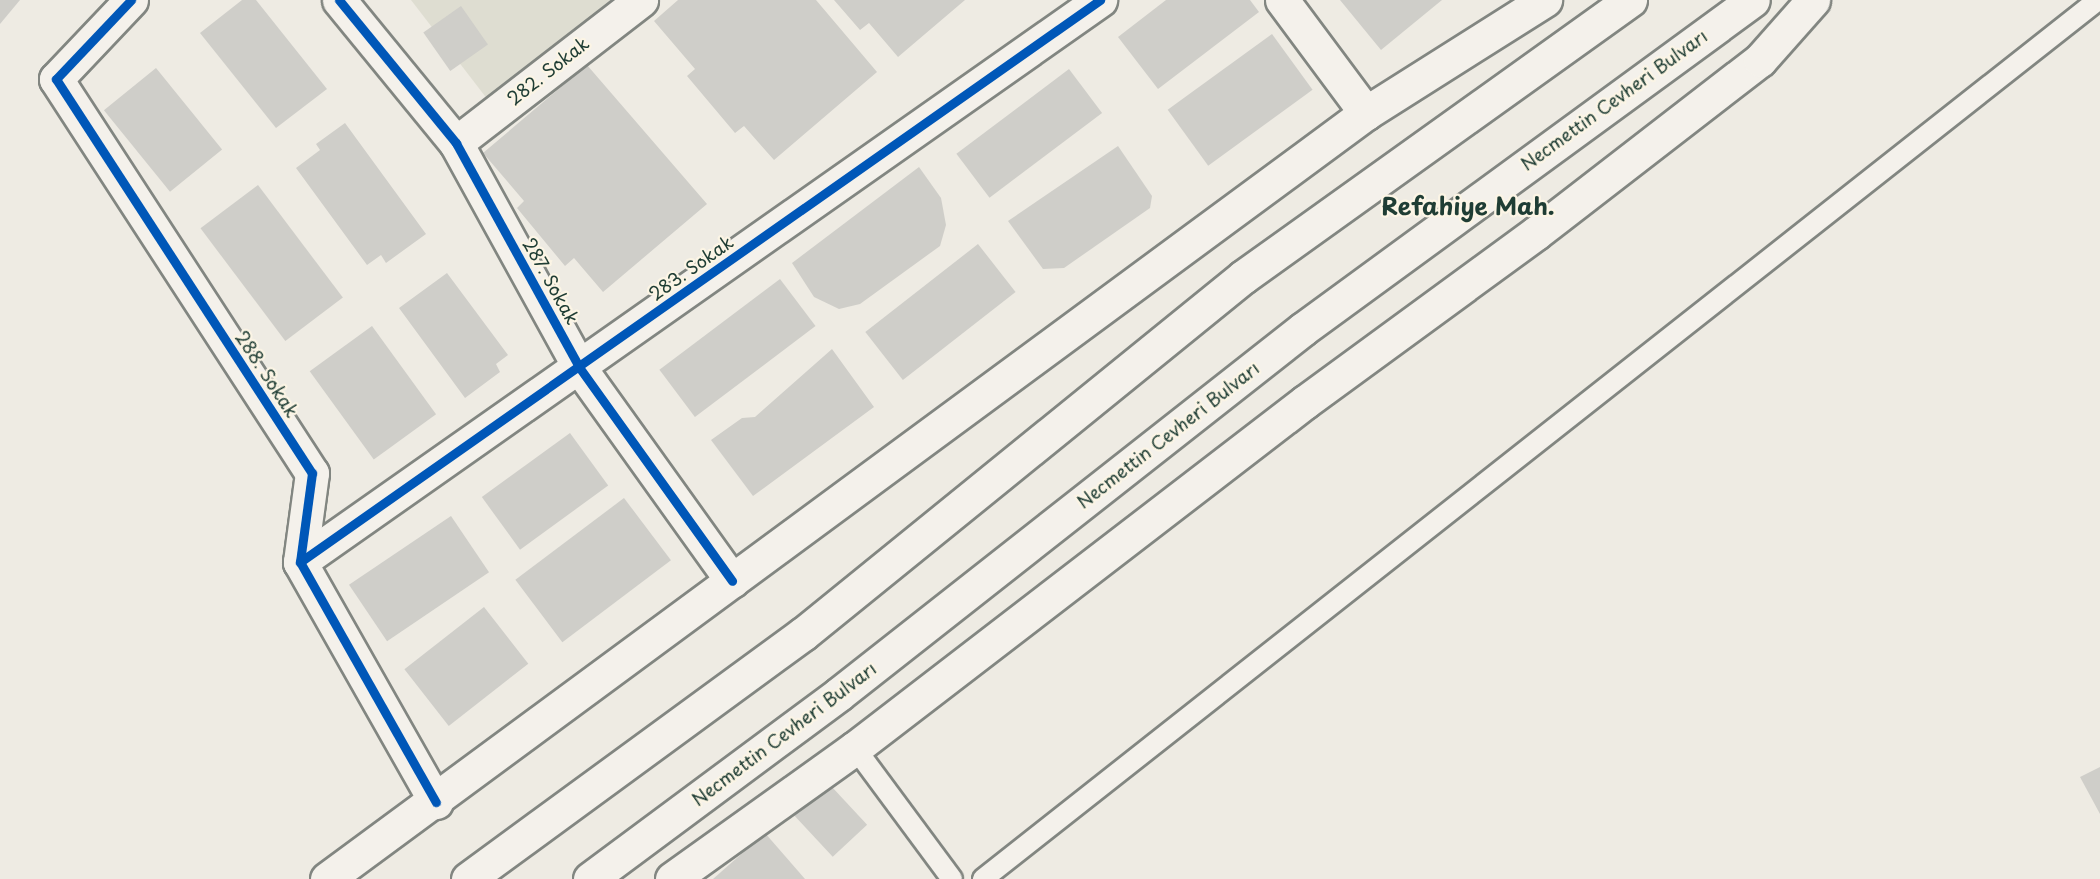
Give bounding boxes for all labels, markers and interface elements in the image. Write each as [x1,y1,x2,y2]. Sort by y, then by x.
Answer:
street label: Necmettin Cevheri Bulvarı [1516,25,1712,175]
street label: 282. Sokak [502,32,594,110]
district label: Refahiye Mah. [1381,192,1555,220]
street label: 283. Sokak [644,231,738,305]
street label: 287. Sokak [518,234,584,328]
street label: 288. Sokak [231,327,303,421]
street label: Necmettin Cevheri Bulvarı [1072,357,1264,513]
street label: Necmettin Cevheri Bulvarı [687,657,881,811]

